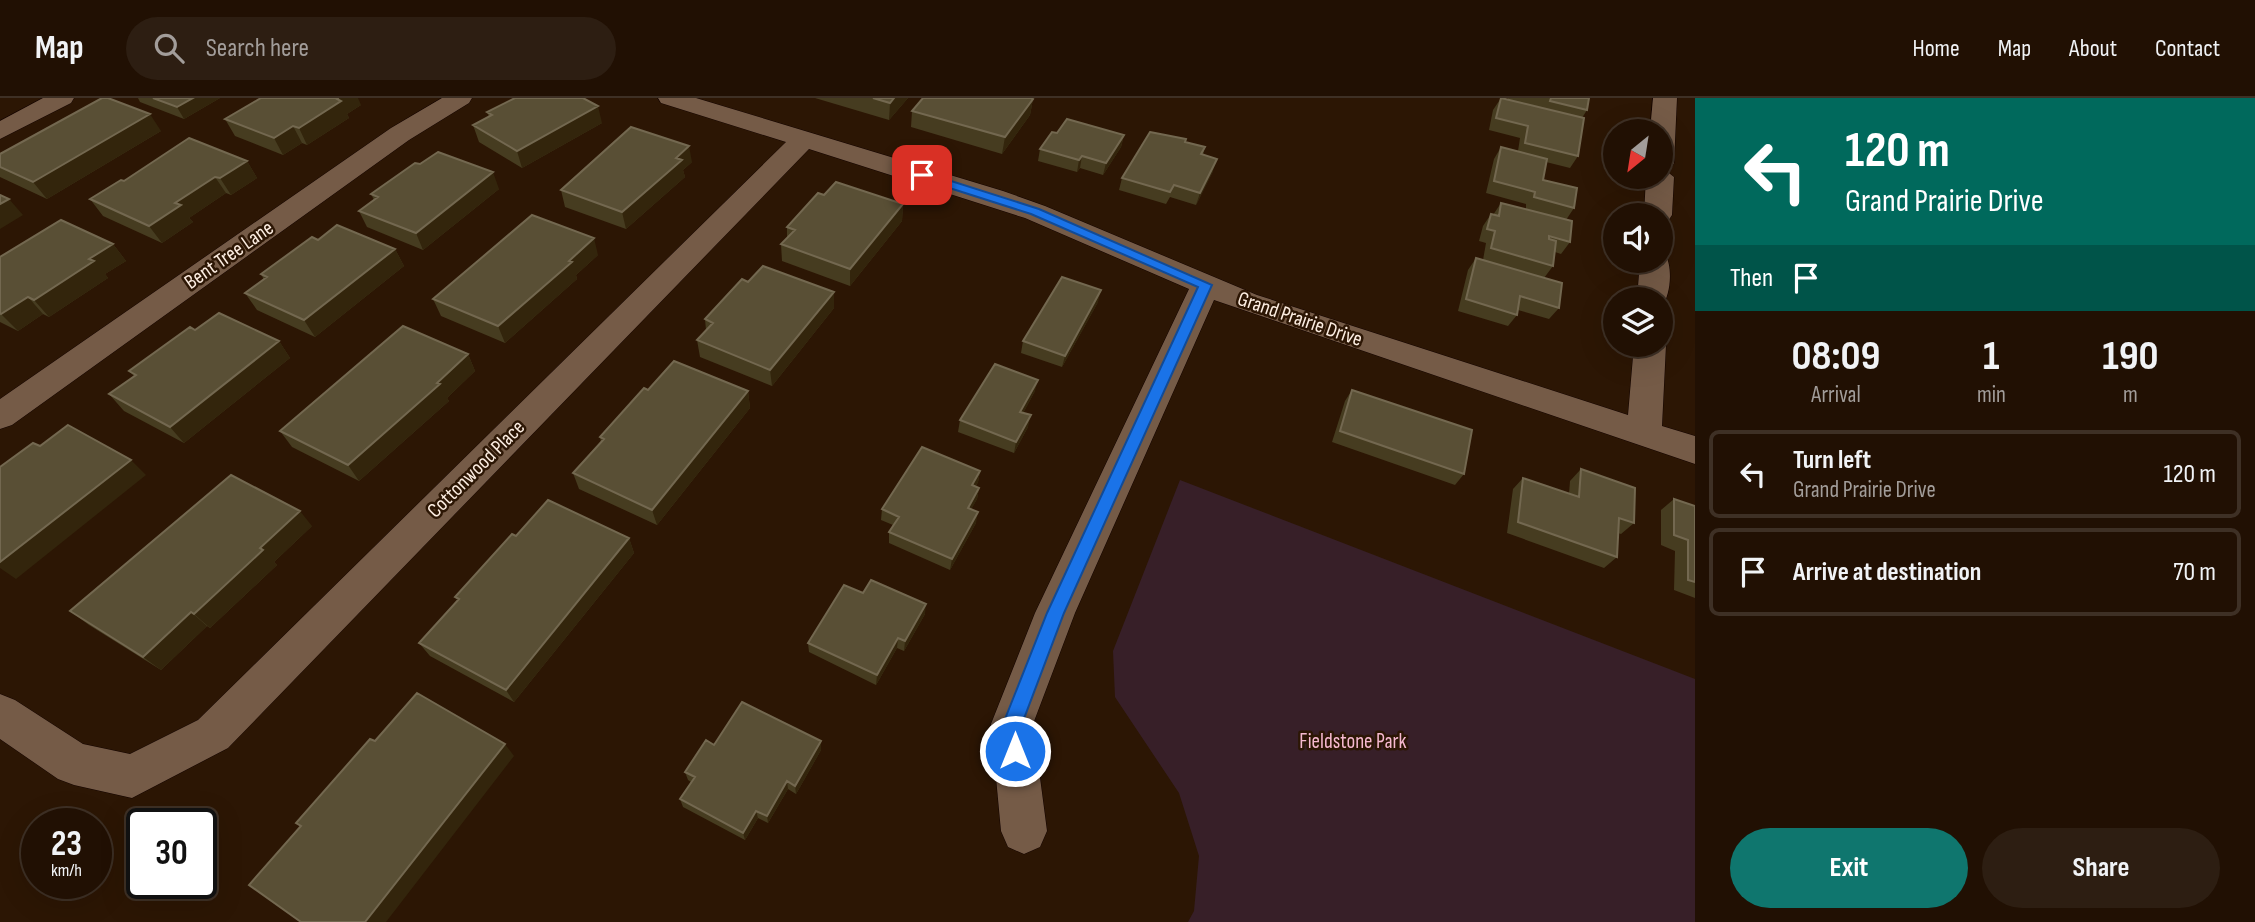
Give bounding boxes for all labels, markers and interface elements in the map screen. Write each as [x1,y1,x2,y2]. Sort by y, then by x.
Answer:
search box [126,17,616,80]
text: Map [35,28,84,68]
icon: search [150,29,188,67]
text: Search here [206,33,309,64]
text: Home [1912,34,1960,63]
text: Map [1998,34,2031,63]
text: About [2069,34,2117,63]
text: Contact [2155,34,2220,63]
north arrow [1603,119,1673,189]
map controls [1603,119,1673,357]
text: 120 m [1845,122,1950,181]
icon: left [1730,126,1821,217]
pin [892,145,952,205]
icon: arrive [903,156,941,194]
text: Grand Prairie Drive [1845,182,2044,221]
button: sound [1603,203,1673,273]
street label: Bent Tree Lane [180,215,278,295]
icon: arrive [1787,259,1825,297]
text: Then [1730,263,1773,294]
street label: Grand Prairie Drive [1234,286,1366,352]
button: layers [1603,287,1673,357]
text: 08:09 [1791,331,1881,382]
text: 1 [1983,331,2000,382]
text: 190 [2102,331,2159,382]
text: Arrival [1811,381,1861,409]
text: min [1977,381,2006,409]
text: m [2123,381,2138,409]
street label: Cottonwood Place [422,415,530,523]
text: Turn left [1793,445,1871,476]
icon: left [1734,455,1772,493]
text: 120 m [2163,459,2216,490]
text: Grand Prairie Drive [1793,476,1936,504]
icon: arrive [1734,553,1772,591]
text: Arrive at destination [1793,557,1981,588]
text: 70 m [2173,557,2216,588]
position arrow [978,714,1052,788]
park label: Fieldstone Park [1299,729,1407,754]
speed limit sign: 30 [126,808,217,899]
text: 23 [51,823,82,866]
button: Exit [1730,828,1968,908]
button: Share [1982,828,2220,908]
text: km/h [51,860,82,881]

